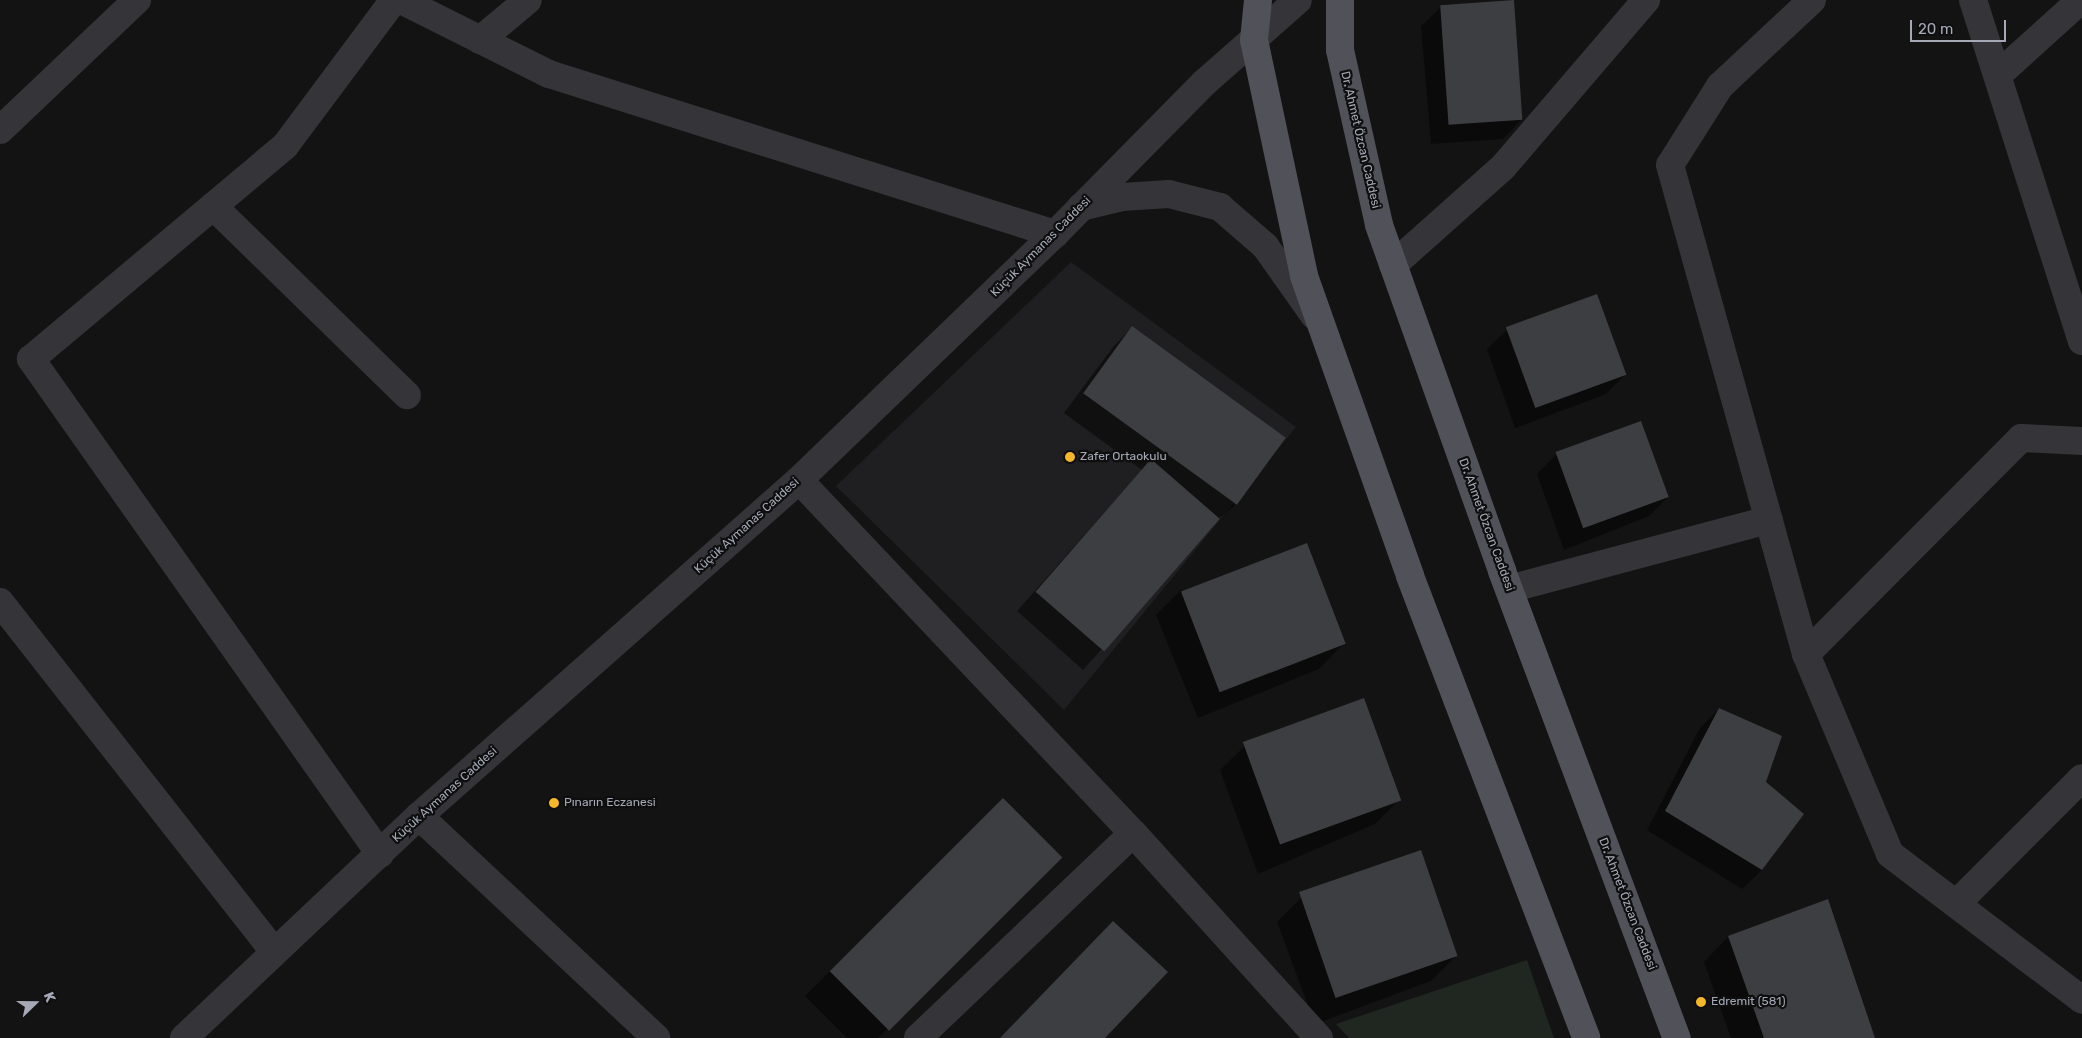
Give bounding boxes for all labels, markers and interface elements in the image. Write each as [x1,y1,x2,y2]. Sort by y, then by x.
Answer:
scale bar [1912,10,2008,42]
text: 20 m [1918,20,1953,38]
street label: Dr. Ahmet Özcan Caddesi [1337,70,1383,210]
street label: Küçük Aymanas Caddesi [988,194,1094,300]
place label: Zafer Ortaokulu [1080,450,1167,464]
marker: Zafer Ortaokulu [1064,451,1076,463]
street label: Dr. Ahmet Özcan Caddesi [1455,456,1517,594]
street label: Küçük Aymanas Caddesi [692,475,802,577]
street label: Küçük Aymanas Caddesi [390,744,500,846]
place label: Pınarın Eczanesi [564,796,656,810]
marker: Pınarın Eczanesi [548,797,560,809]
street label: Dr. Ahmet Özcan Caddesi [1595,836,1659,972]
north arrow [10,978,60,1028]
text: K [40,990,59,1005]
place label: Edremit (581) [1711,995,1786,1009]
marker: Edremit (581) [1695,996,1707,1008]

